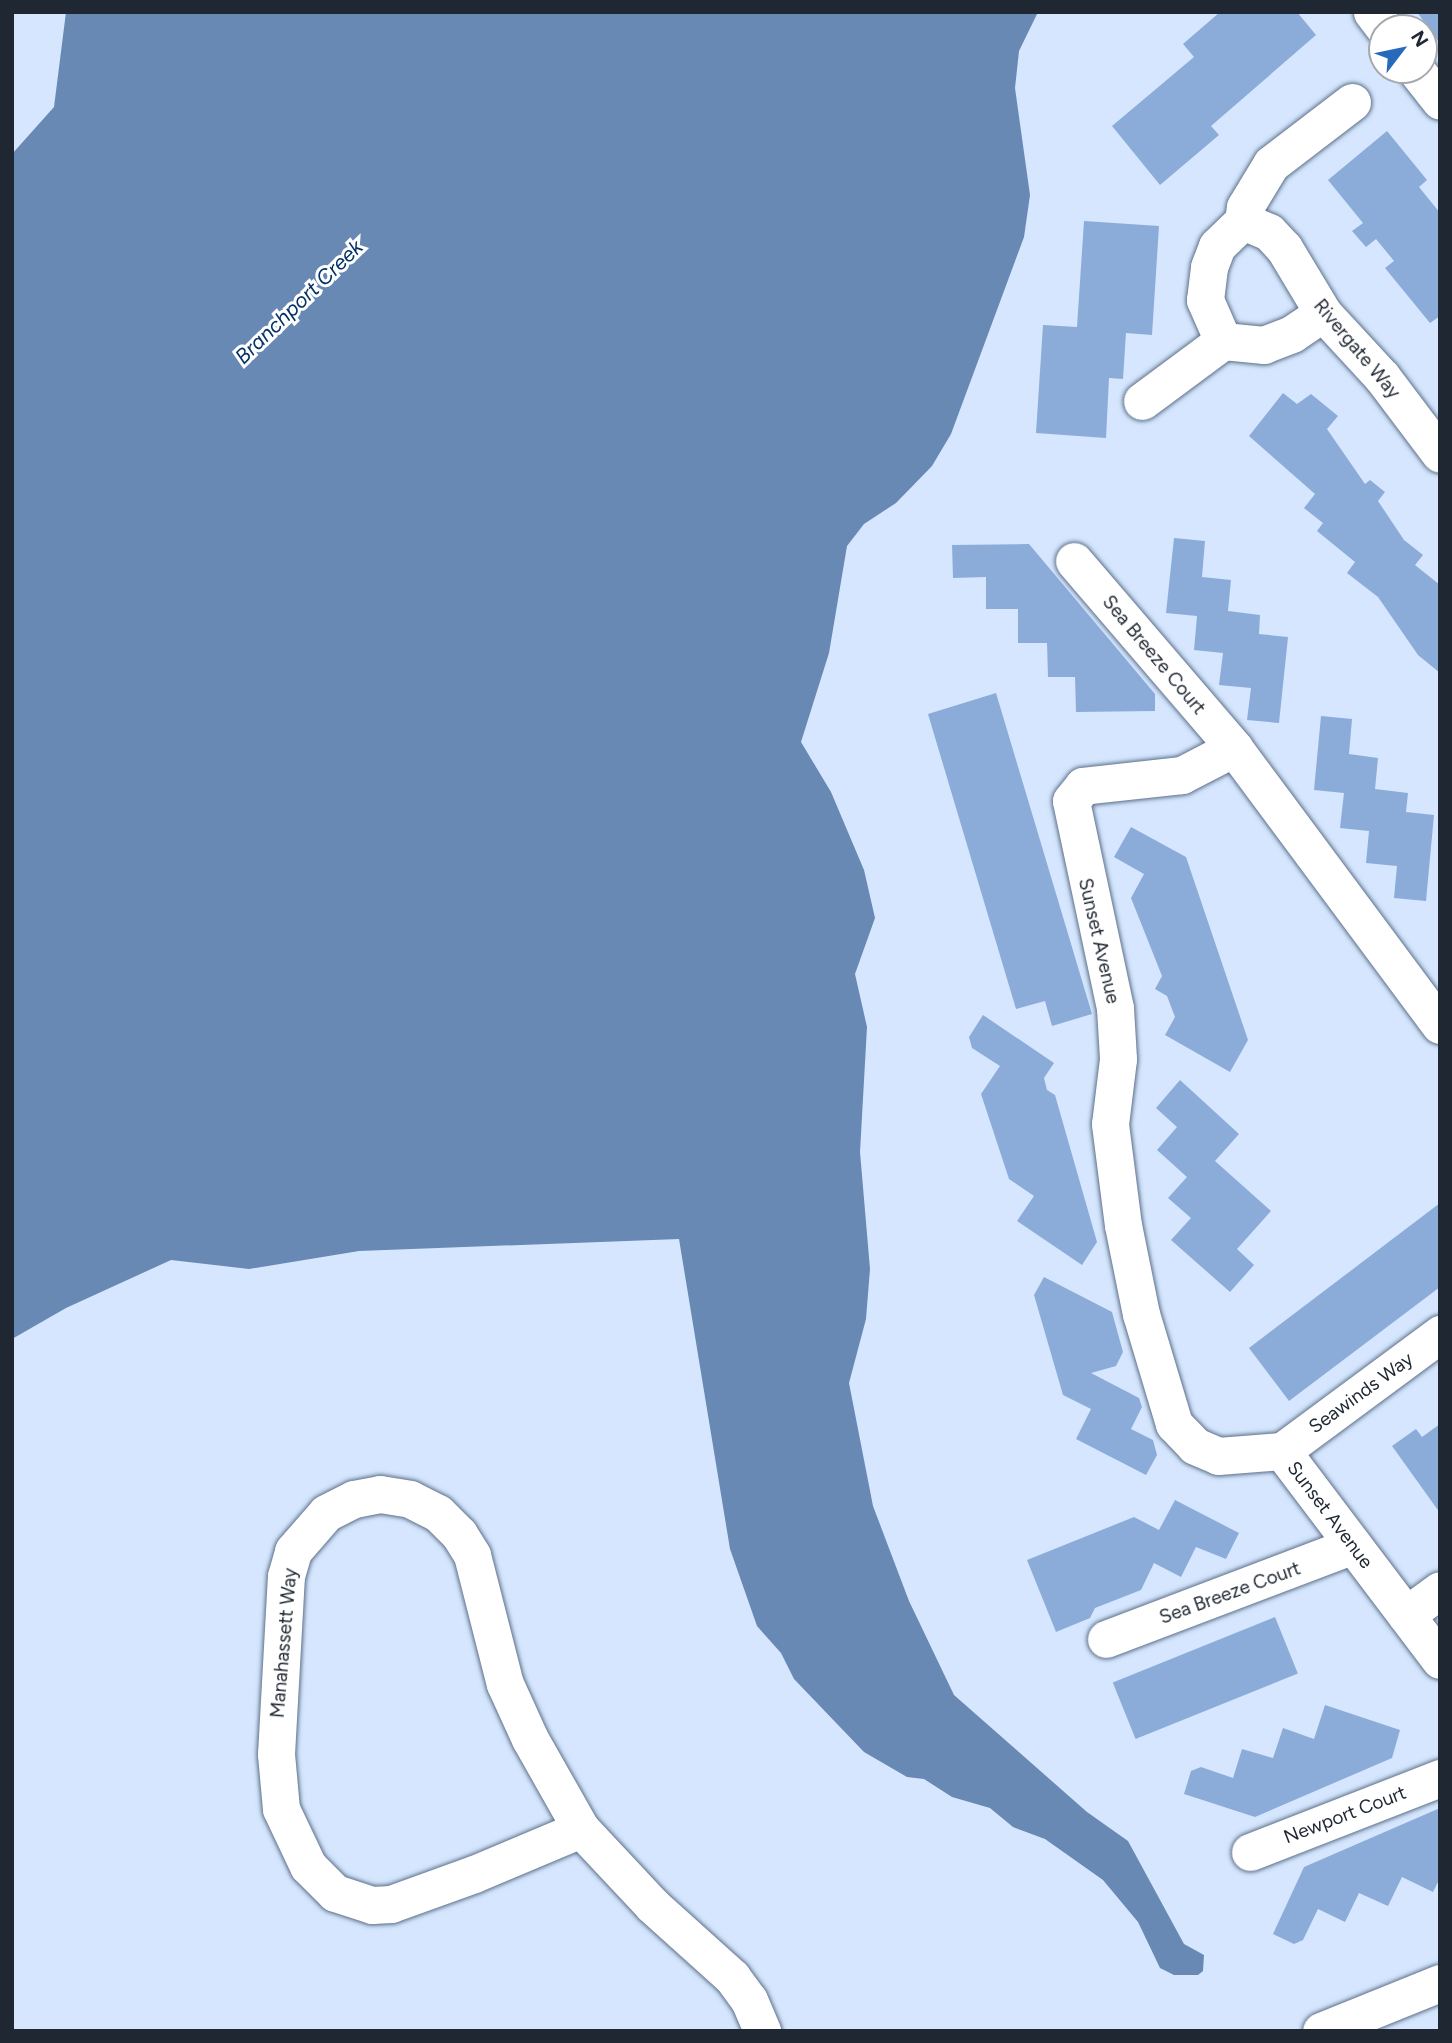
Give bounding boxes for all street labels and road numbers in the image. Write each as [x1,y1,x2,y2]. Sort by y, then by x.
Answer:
street label: Rivergate Way [1309,295,1405,403]
street label: Sea Breeze Court [1098,591,1210,719]
street label: Sunset Avenue [1073,876,1125,1006]
street label: Seawinds Way [1304,1348,1418,1438]
street label: Sunset Avenue [1282,1457,1378,1573]
street label: Sea Breeze Court [1156,1557,1304,1629]
street label: Manahassett Way [266,1567,302,1719]
street label: Newport Court [1281,1781,1409,1849]

